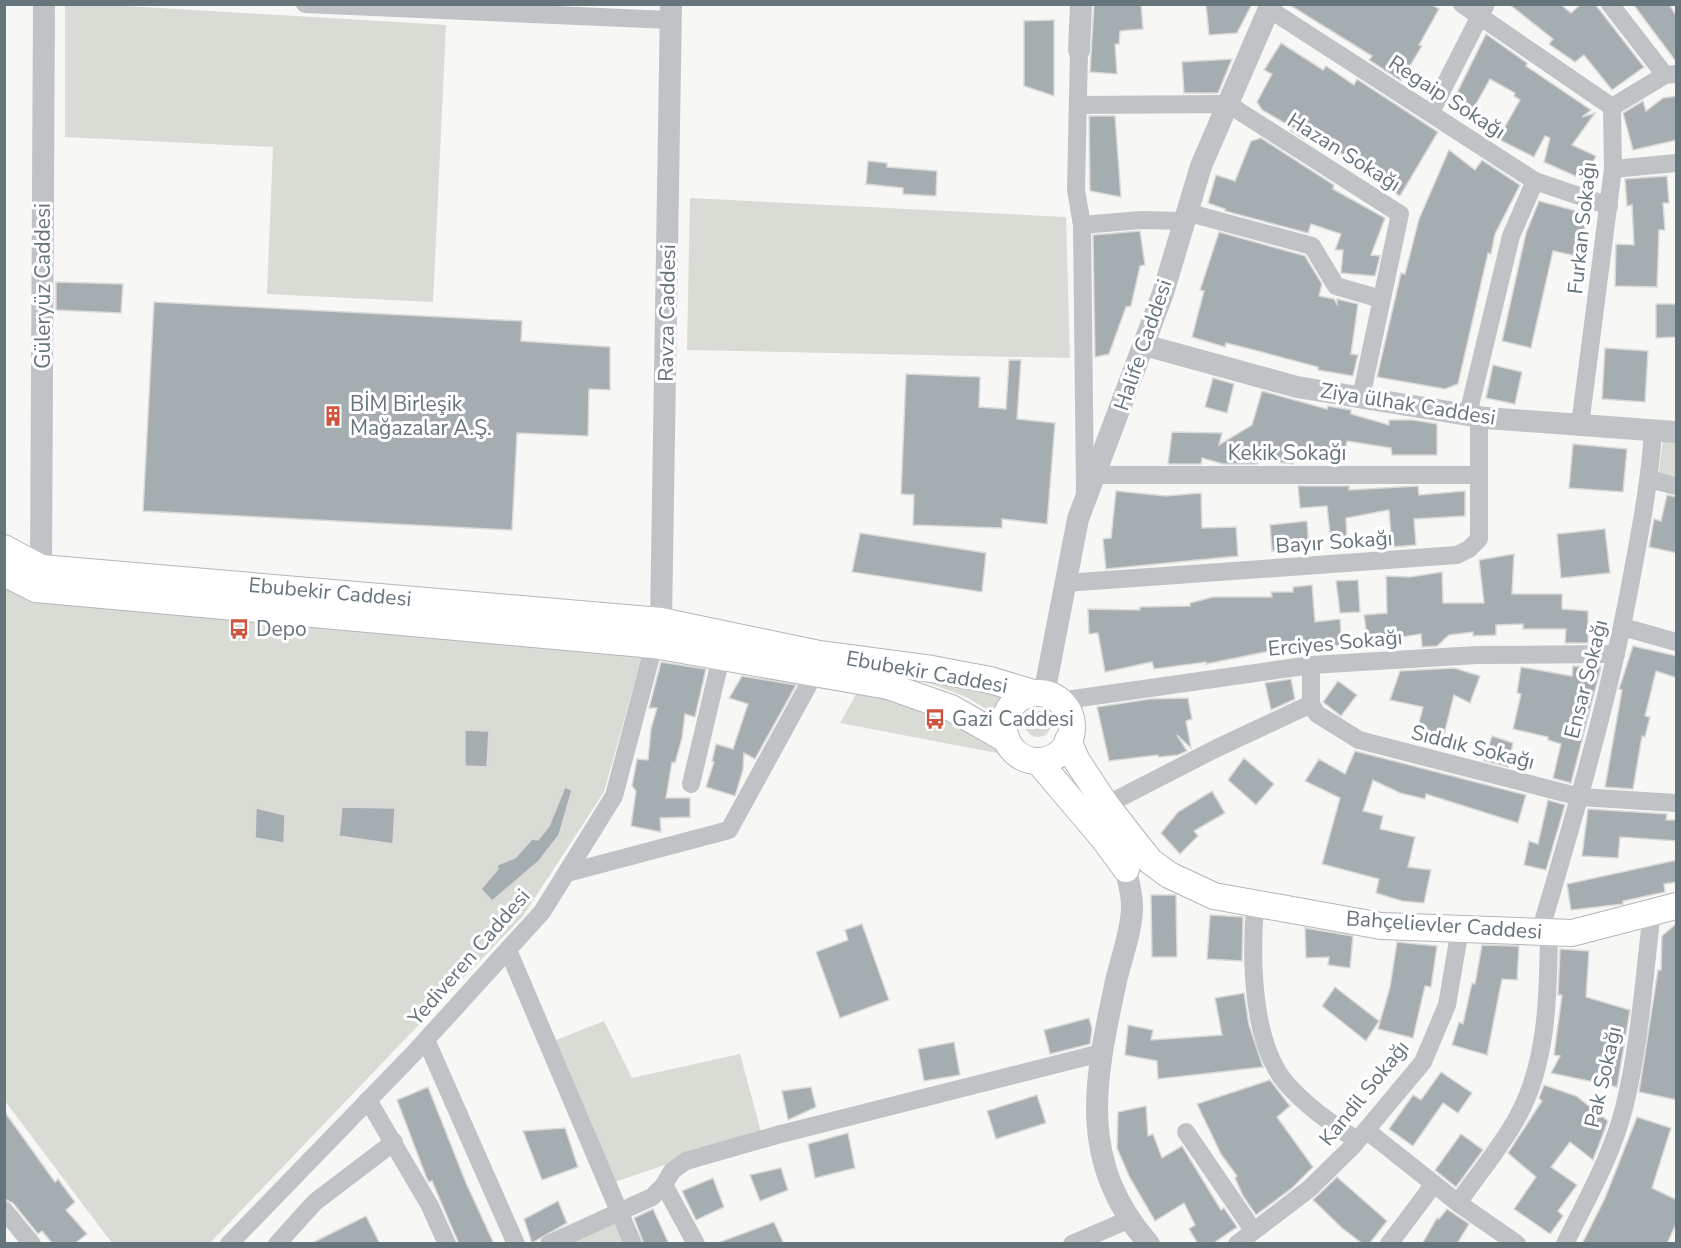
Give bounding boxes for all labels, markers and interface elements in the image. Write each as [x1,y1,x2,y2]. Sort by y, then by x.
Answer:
street label: Regaip Sokağı [1383,49,1511,145]
street label: Hazan Sokağı [1282,106,1406,198]
street label: Furkan Sokağı [1561,161,1603,295]
street label: Güleryüz Caddesi [29,203,57,369]
street label: Ravza Caddesi [652,244,682,382]
street label: Halife Caddesi [1107,276,1179,414]
street label: Ziya ülhak Caddesi [1318,376,1498,432]
place label: BİM Birleşik Mağazalar A.Ş. [350,390,492,442]
building icon: BİM Birleşik Mağazalar A.Ş. [321,404,345,428]
street label: Kekik Sokağı [1228,439,1346,467]
street label: Bayır Sokağı [1275,524,1393,560]
street label: Ebubekir Caddesi [247,571,413,613]
place label: Depo [256,615,307,643]
bus stop icon: Depo [227,617,251,641]
street label: Ensar Sokağı [1558,617,1614,741]
street label: Erciyes Sokağı [1267,623,1403,663]
street label: Ebubekir Caddesi [844,644,1010,700]
place label: Gazi Caddesi [952,705,1074,733]
bus stop icon: Gazi Caddesi [923,707,947,731]
street label: Sıddık Sokağı [1408,718,1538,776]
street label: Yediveren Caddesi [401,883,536,1032]
street label: Bahçelievler Caddesi [1345,904,1543,946]
street label: Pak Sokağı [1578,1024,1628,1130]
street label: Kandil Sokağı [1313,1034,1415,1152]

